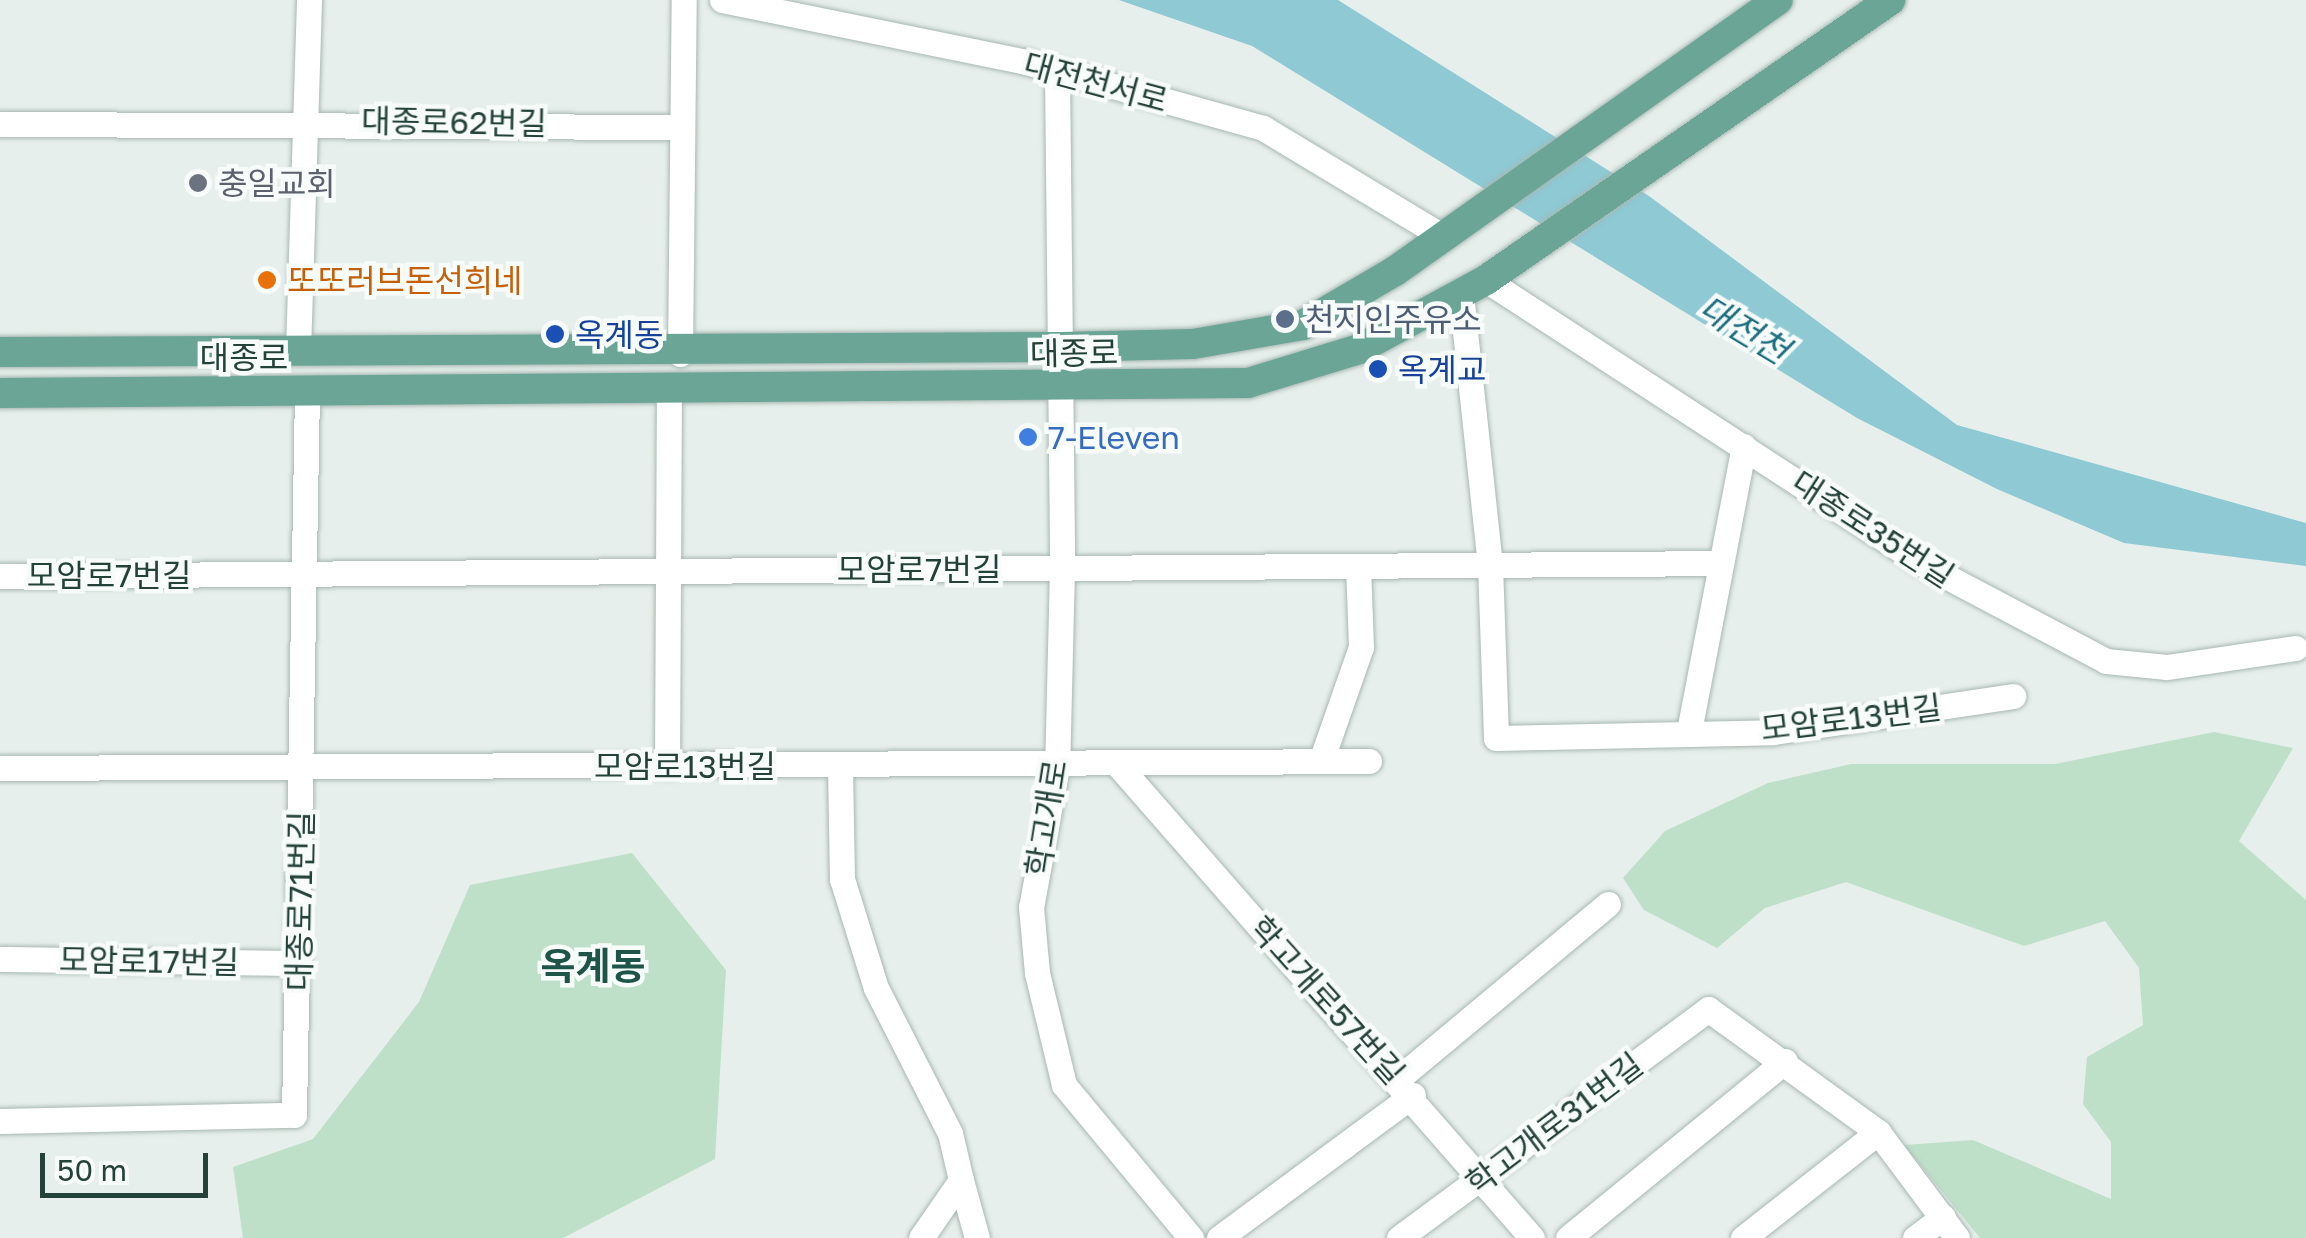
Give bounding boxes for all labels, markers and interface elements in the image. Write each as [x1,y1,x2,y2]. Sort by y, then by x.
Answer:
street label: 대전천서로 [1020,44,1172,120]
street label: 대종로62번길 [361,101,547,143]
place label: 충일교회 [218,164,336,202]
marker: 충일교회 [187,172,209,194]
place label: 또또러브돈선희네 [287,261,523,299]
marker: 또또러브돈선희네 [256,269,278,291]
water label: 대전천 [1692,286,1796,372]
place label: 천지인주유소 [1305,300,1482,338]
marker: 천지인주유소 [1274,308,1296,330]
place label: 옥계동 [575,315,663,353]
marker: 옥계동 [544,323,566,345]
street label: 대종로 [1030,333,1118,373]
street label: 대종로 [200,338,288,376]
place label: 옥계교 [1398,350,1486,388]
marker: 옥계교 [1367,358,1389,380]
place label: 7-Eleven [1048,418,1180,456]
marker: 7-Eleven [1017,426,1039,448]
street label: 대종로35번길 [1785,463,1961,595]
street label: 모암로7번길 [837,550,1001,588]
street label: 모암로7번길 [27,556,191,594]
street label: 모암로13번길 [1759,688,1943,748]
street label: 모암로13번길 [594,747,776,785]
street label: 학고개로 [1018,757,1074,879]
street label: 대종로71번길 [279,811,321,991]
street label: 학고개로57번길 [1242,908,1412,1092]
street label: 모암로17번길 [59,940,239,982]
district label: 옥계동 [541,943,645,989]
street label: 학고개로31번길 [1458,1045,1650,1203]
scale bar [45,1133,212,1195]
text: 50 m [57,1152,127,1188]

